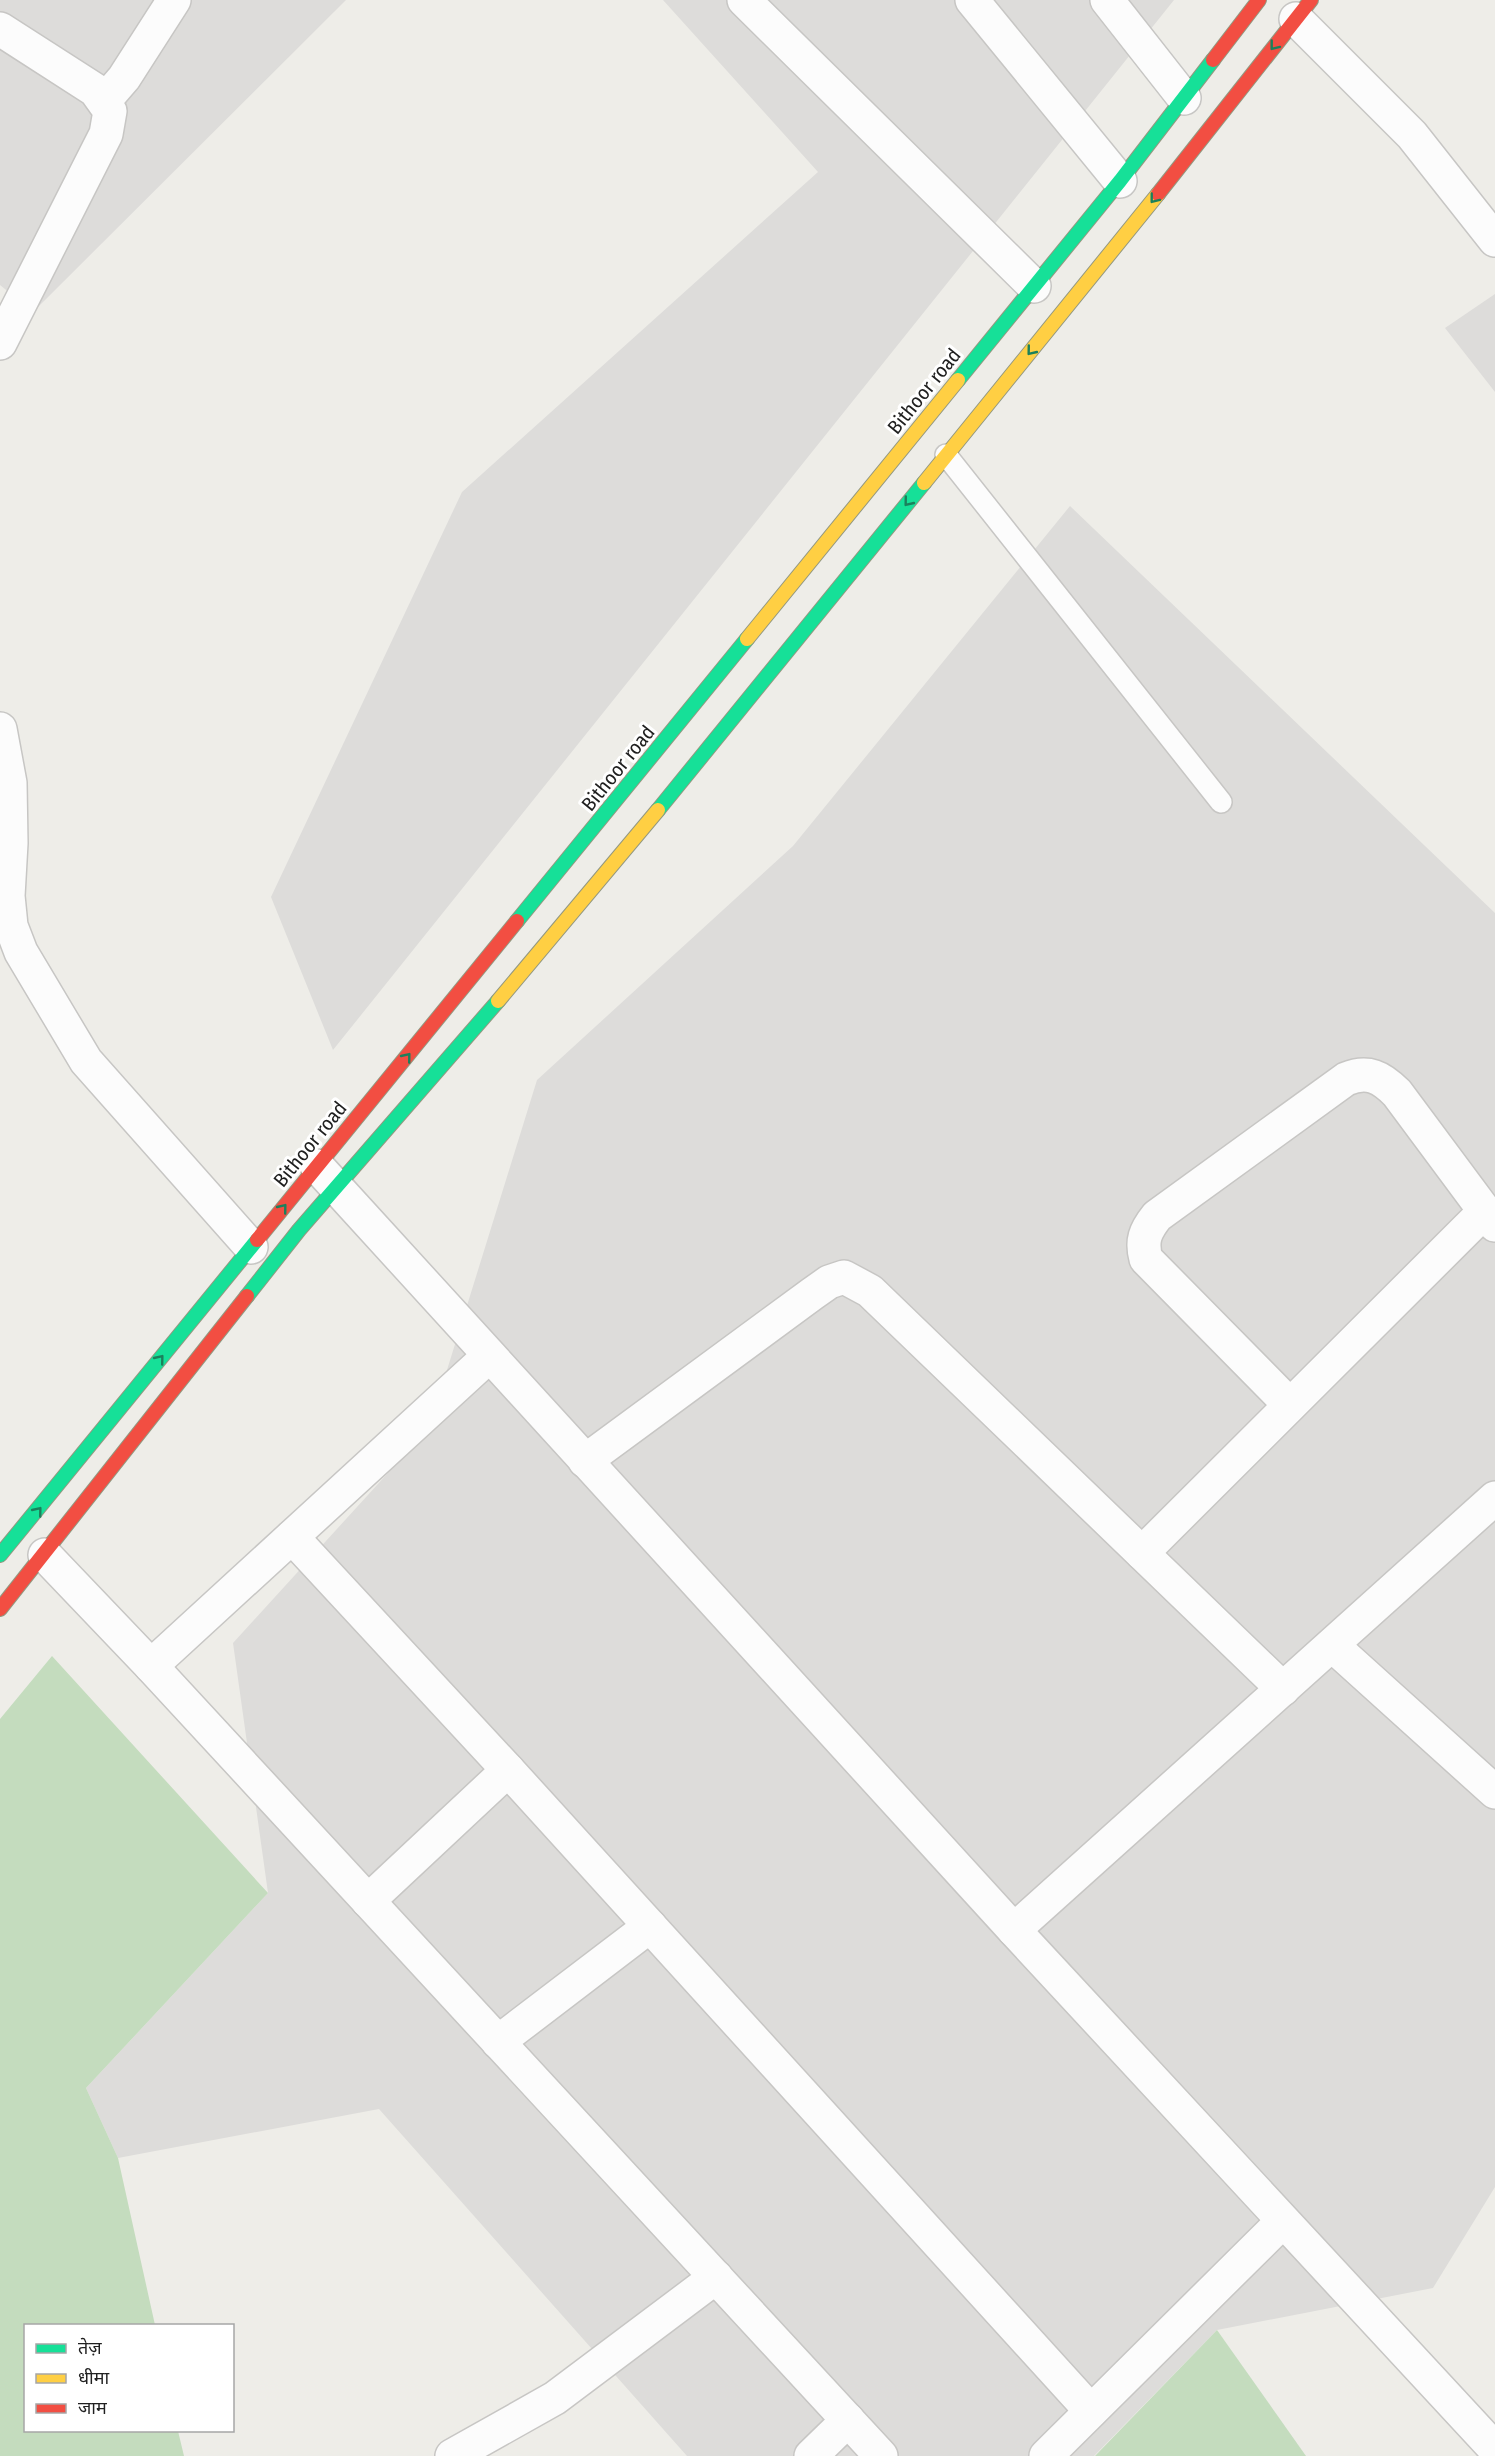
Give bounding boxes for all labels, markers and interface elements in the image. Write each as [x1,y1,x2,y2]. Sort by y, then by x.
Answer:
one-way arrow [1271,39,1282,50]
one-way arrow [1150,192,1161,203]
street label: Bithoor road [882,343,966,439]
one-way arrow [1027,344,1038,355]
one-way arrow [904,495,915,506]
street label: Bithoor road [576,720,660,816]
one-way arrow [399,1053,410,1064]
street label: Bithoor road [268,1096,352,1192]
one-way arrow [276,1203,287,1214]
one-way arrow [153,1355,164,1366]
one-way arrow [30,1506,41,1517]
legend [24,2324,234,2432]
text: तेज़ [78,2337,102,2359]
text: धीमा [78,2367,109,2389]
text: जाम [78,2397,108,2419]

